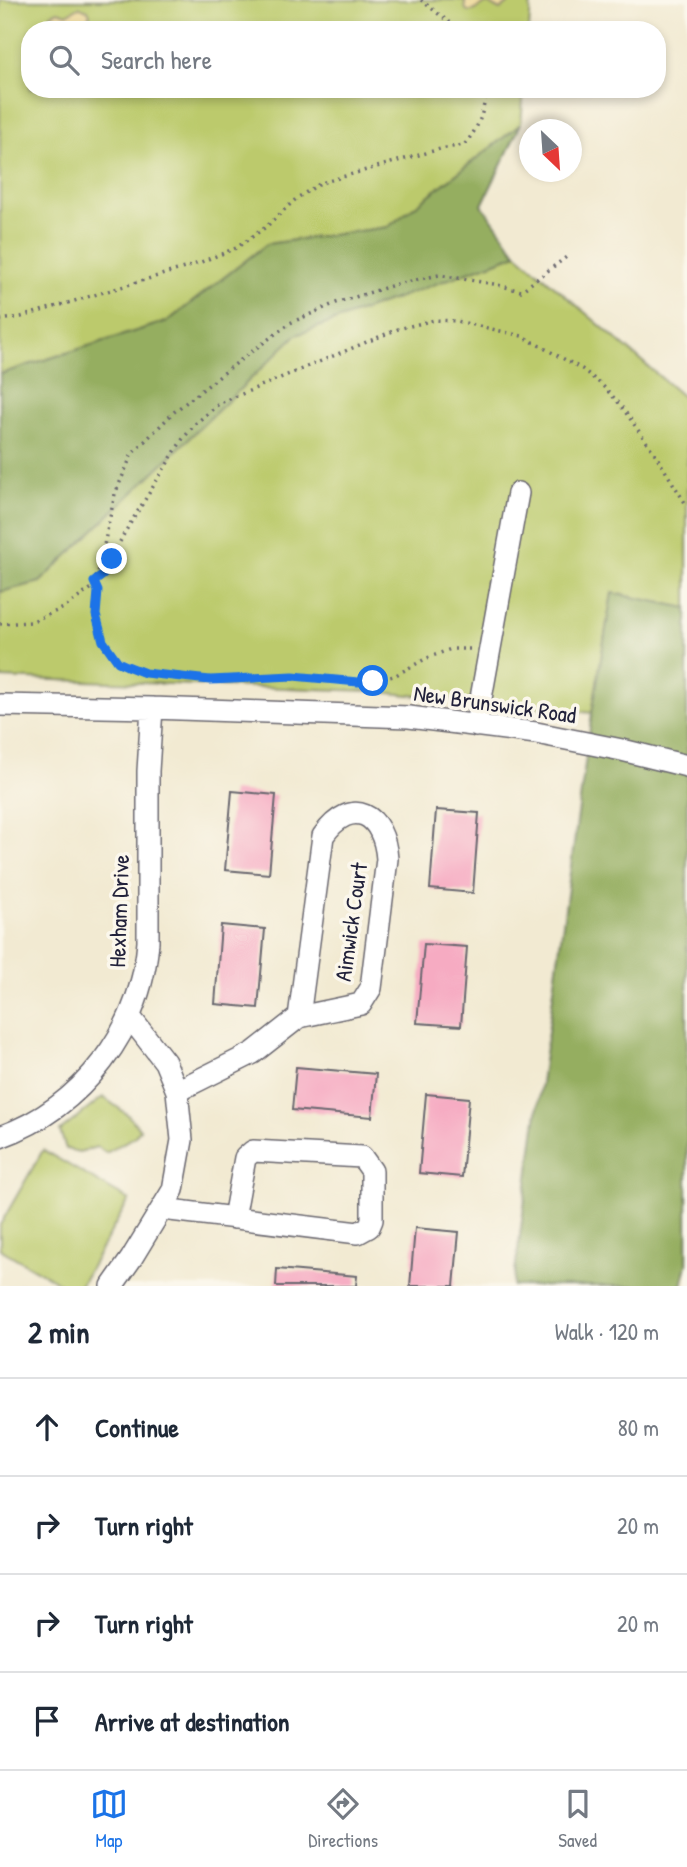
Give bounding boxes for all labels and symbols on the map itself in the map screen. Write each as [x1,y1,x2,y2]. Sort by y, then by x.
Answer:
north arrow [519,119,582,182]
route end [96,543,127,574]
route start [357,665,388,696]
street label: New Brunswick Road [412,677,578,730]
street label: Hexham Drive [101,854,136,968]
street label: Aimwick Court [327,860,374,983]

